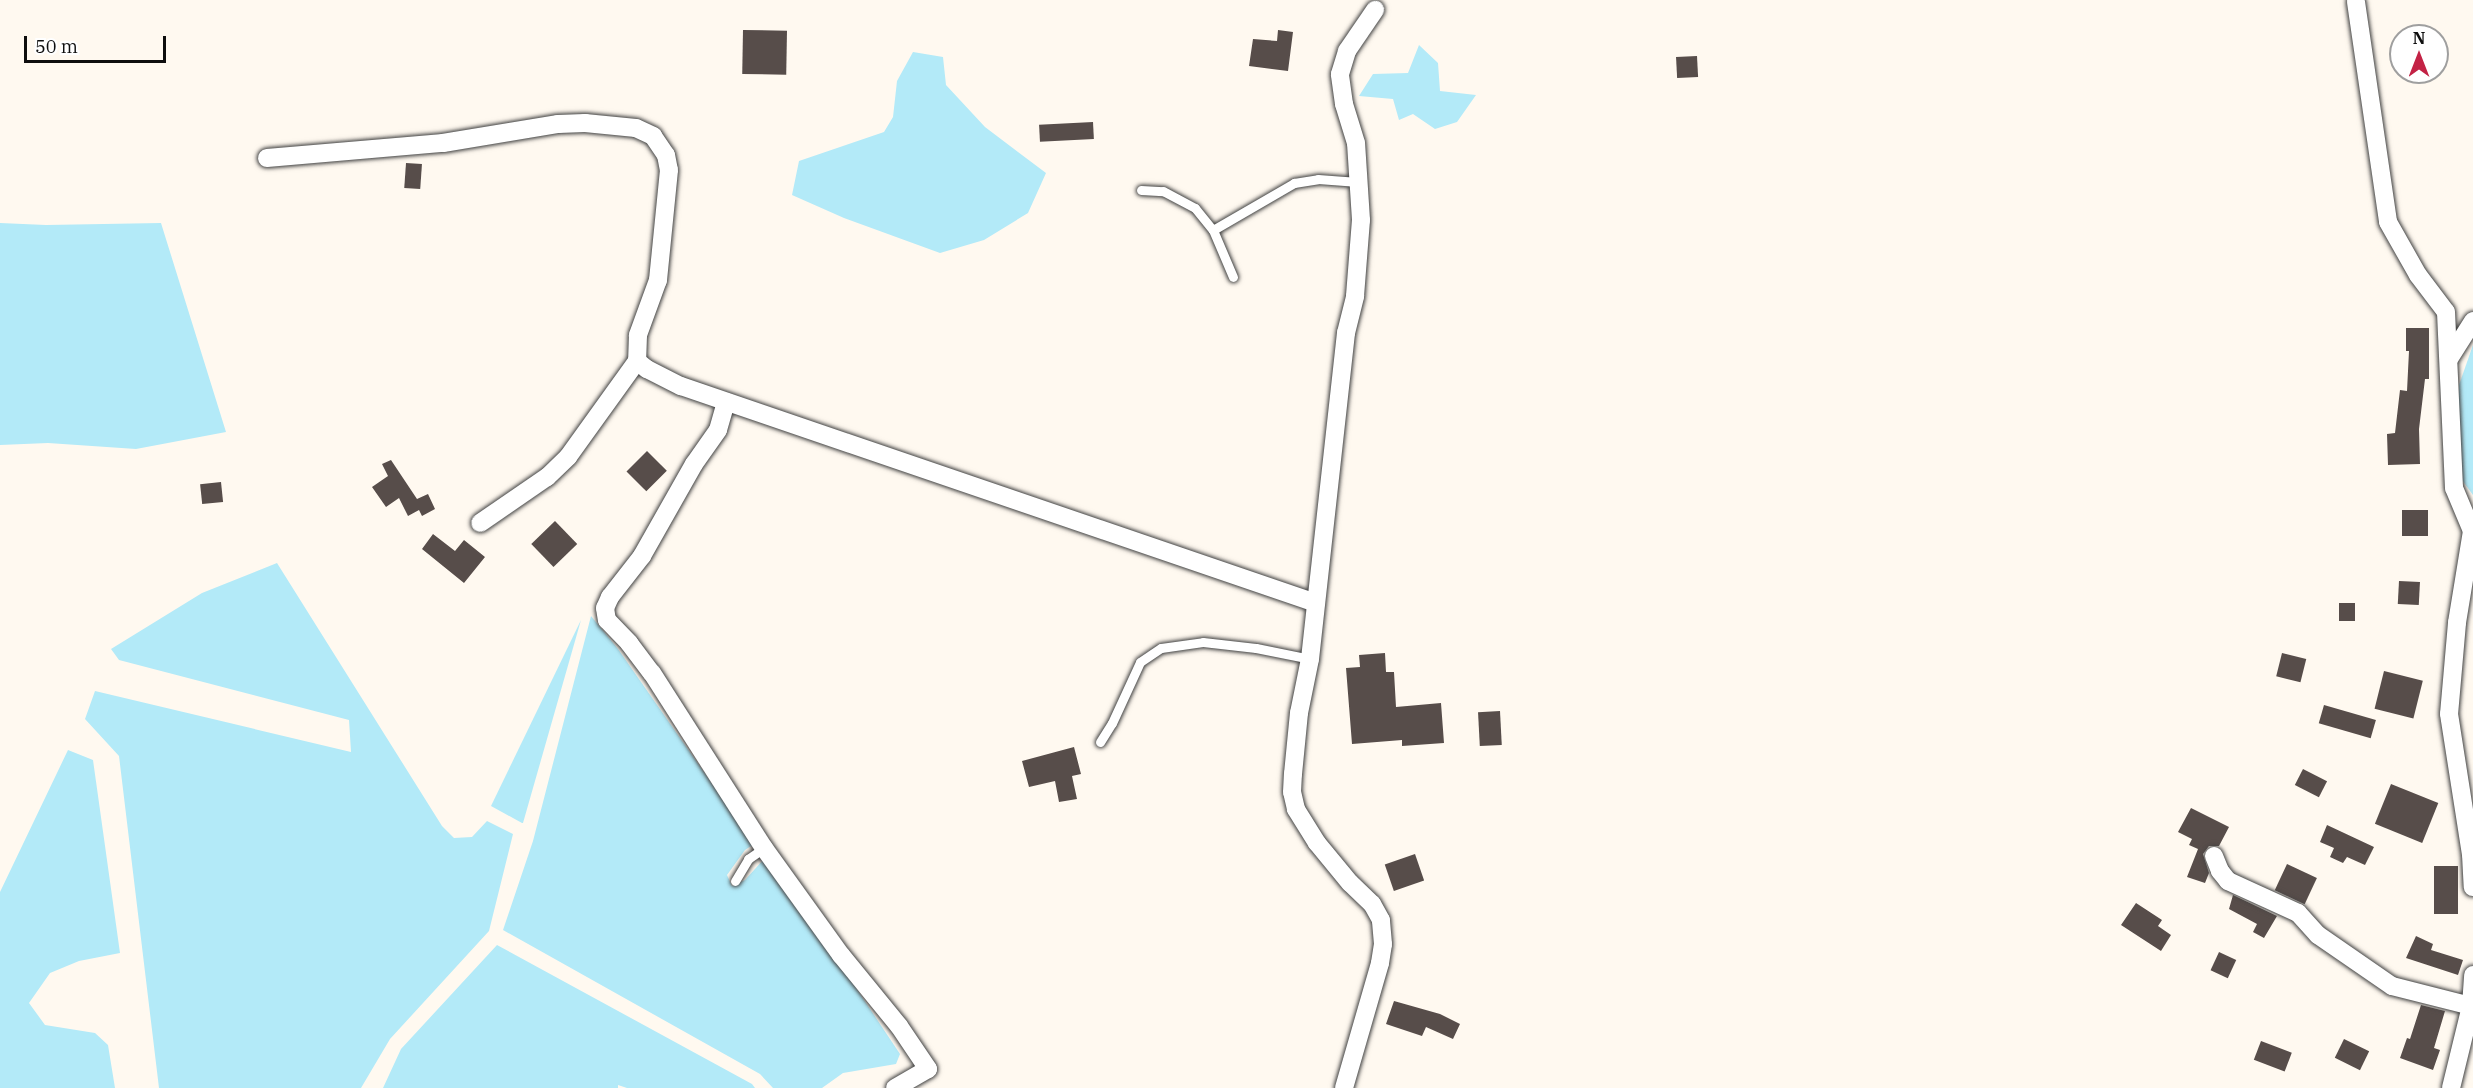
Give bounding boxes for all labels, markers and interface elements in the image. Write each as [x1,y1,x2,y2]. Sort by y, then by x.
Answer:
scale bar [27,24,170,62]
north arrow [2389,24,2449,84]
text: N [2413,28,2425,48]
text: 50 m [35,35,78,58]

